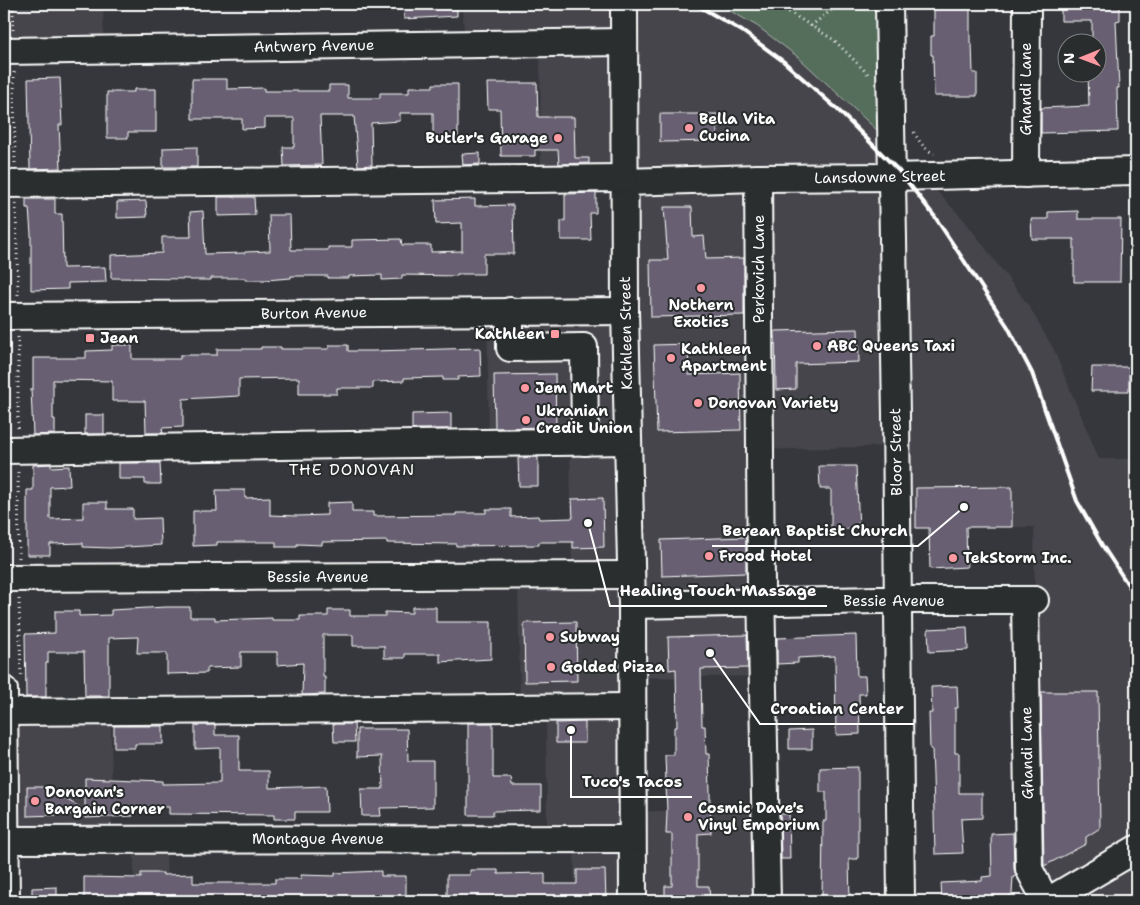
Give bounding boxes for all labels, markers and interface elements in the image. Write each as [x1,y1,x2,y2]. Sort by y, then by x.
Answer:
north arrow [1058,32,1108,82]
street label: Antwerp Avenue [254,35,374,57]
street label: Ghandi Lane [1016,43,1036,135]
text: N [1060,53,1078,64]
place label: Bella Vita Cucina [699,109,776,146]
marker: Bella Vita Cucina [683,122,695,134]
place label: Butler's Garage [426,128,548,148]
marker: Butler's Garage [552,132,564,144]
street label: Lansdowne Street [814,166,946,188]
street label: Perkovich Lane [749,215,769,323]
street label: Kathleen Street [615,276,637,390]
marker: Nothern Exotics [695,282,707,294]
place label: Nothern Exotics [668,295,734,332]
street label: Burton Avenue [261,302,367,324]
place label: Kathleen [475,324,545,344]
place label: Jean [100,328,139,348]
marker: Kathleen [549,328,561,340]
marker: Jean [84,332,96,344]
place label: ABC Queens Taxi [827,336,955,356]
place label: Kathleen Apartment [681,339,767,376]
marker: ABC Queens Taxi [811,340,823,352]
marker: Kathleen Apartment [665,352,677,364]
place label: Jem Mart [535,378,613,398]
marker: Jem Mart [519,382,531,394]
place label: Donovan Variety [708,393,839,413]
marker: Donovan Variety [692,397,704,409]
place label: Ukranian Credit Union [536,401,633,438]
street label: Bloor Street [885,408,907,496]
marker: Ukranian Credit Union [520,414,532,426]
district label: THE DONOVAN [289,459,415,480]
callout: Berean Baptist Church [712,515,918,546]
text: Berean Baptist Church [722,520,908,541]
place label: Frood Hotel [719,546,812,566]
place label: TekStorm Inc. [963,548,1072,568]
marker: Frood Hotel [703,550,715,562]
marker: TekStorm Inc. [947,552,959,564]
street label: Bessie Avenue [267,567,369,587]
callout: Healing Touch Massage [610,575,827,606]
text: Healing Touch Massage [620,580,817,601]
street label: Bessie Avenue [843,591,945,611]
place label: Subway [560,627,620,647]
marker: Subway [544,631,556,643]
place label: Golded Pizza [561,657,665,677]
marker: Golded Pizza [545,661,557,673]
callout: Croatian Center [760,693,914,724]
text: Croatian Center [770,698,904,719]
street label: Ghandi Lane [1016,706,1038,800]
callout: Tuco's Tacos [571,766,692,797]
text: Tuco's Tacos [582,771,682,792]
place label: Donovan's Bargain Corner [45,782,165,819]
marker: Donovan's Bargain Corner [29,795,41,807]
place label: Cosmic Dave's Vinyl Emporium [698,798,820,835]
marker: Cosmic Dave's Vinyl Emporium [682,811,694,823]
street label: Montague Avenue [252,829,384,849]

